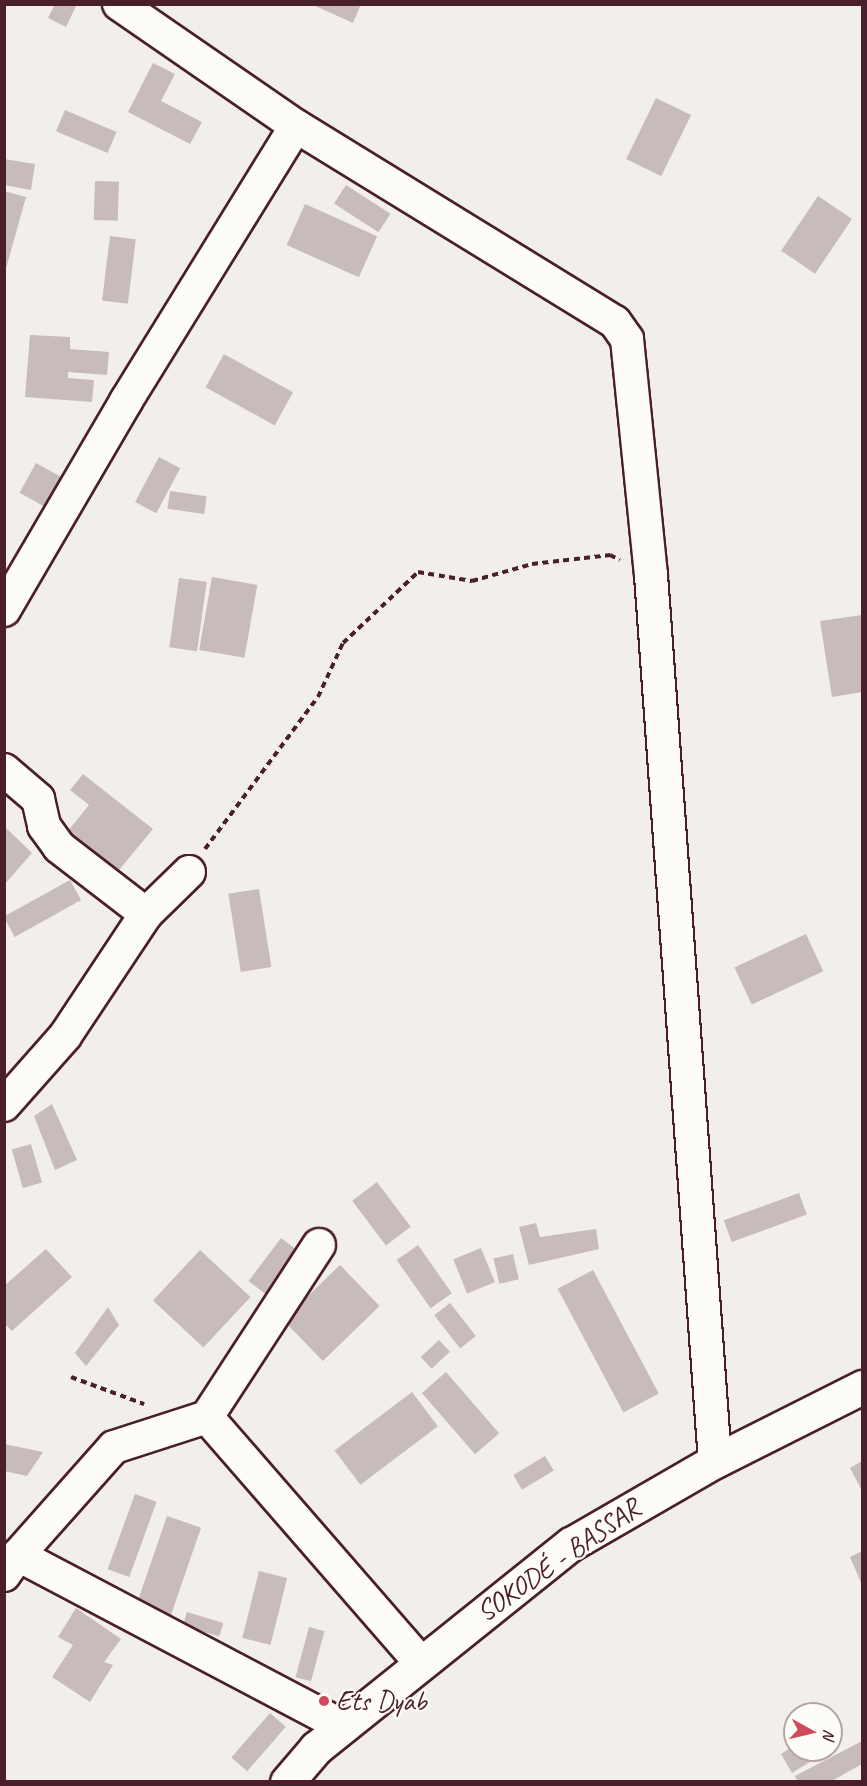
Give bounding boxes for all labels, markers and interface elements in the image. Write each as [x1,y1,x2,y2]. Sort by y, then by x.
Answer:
street label: SOKODÉ - BASSAR [470,1491,646,1629]
place label: Ets Dyab [336,1684,427,1718]
marker: Ets Dyab [317,1694,331,1708]
north arrow [783,1702,843,1762]
text: N [818,1728,839,1741]

